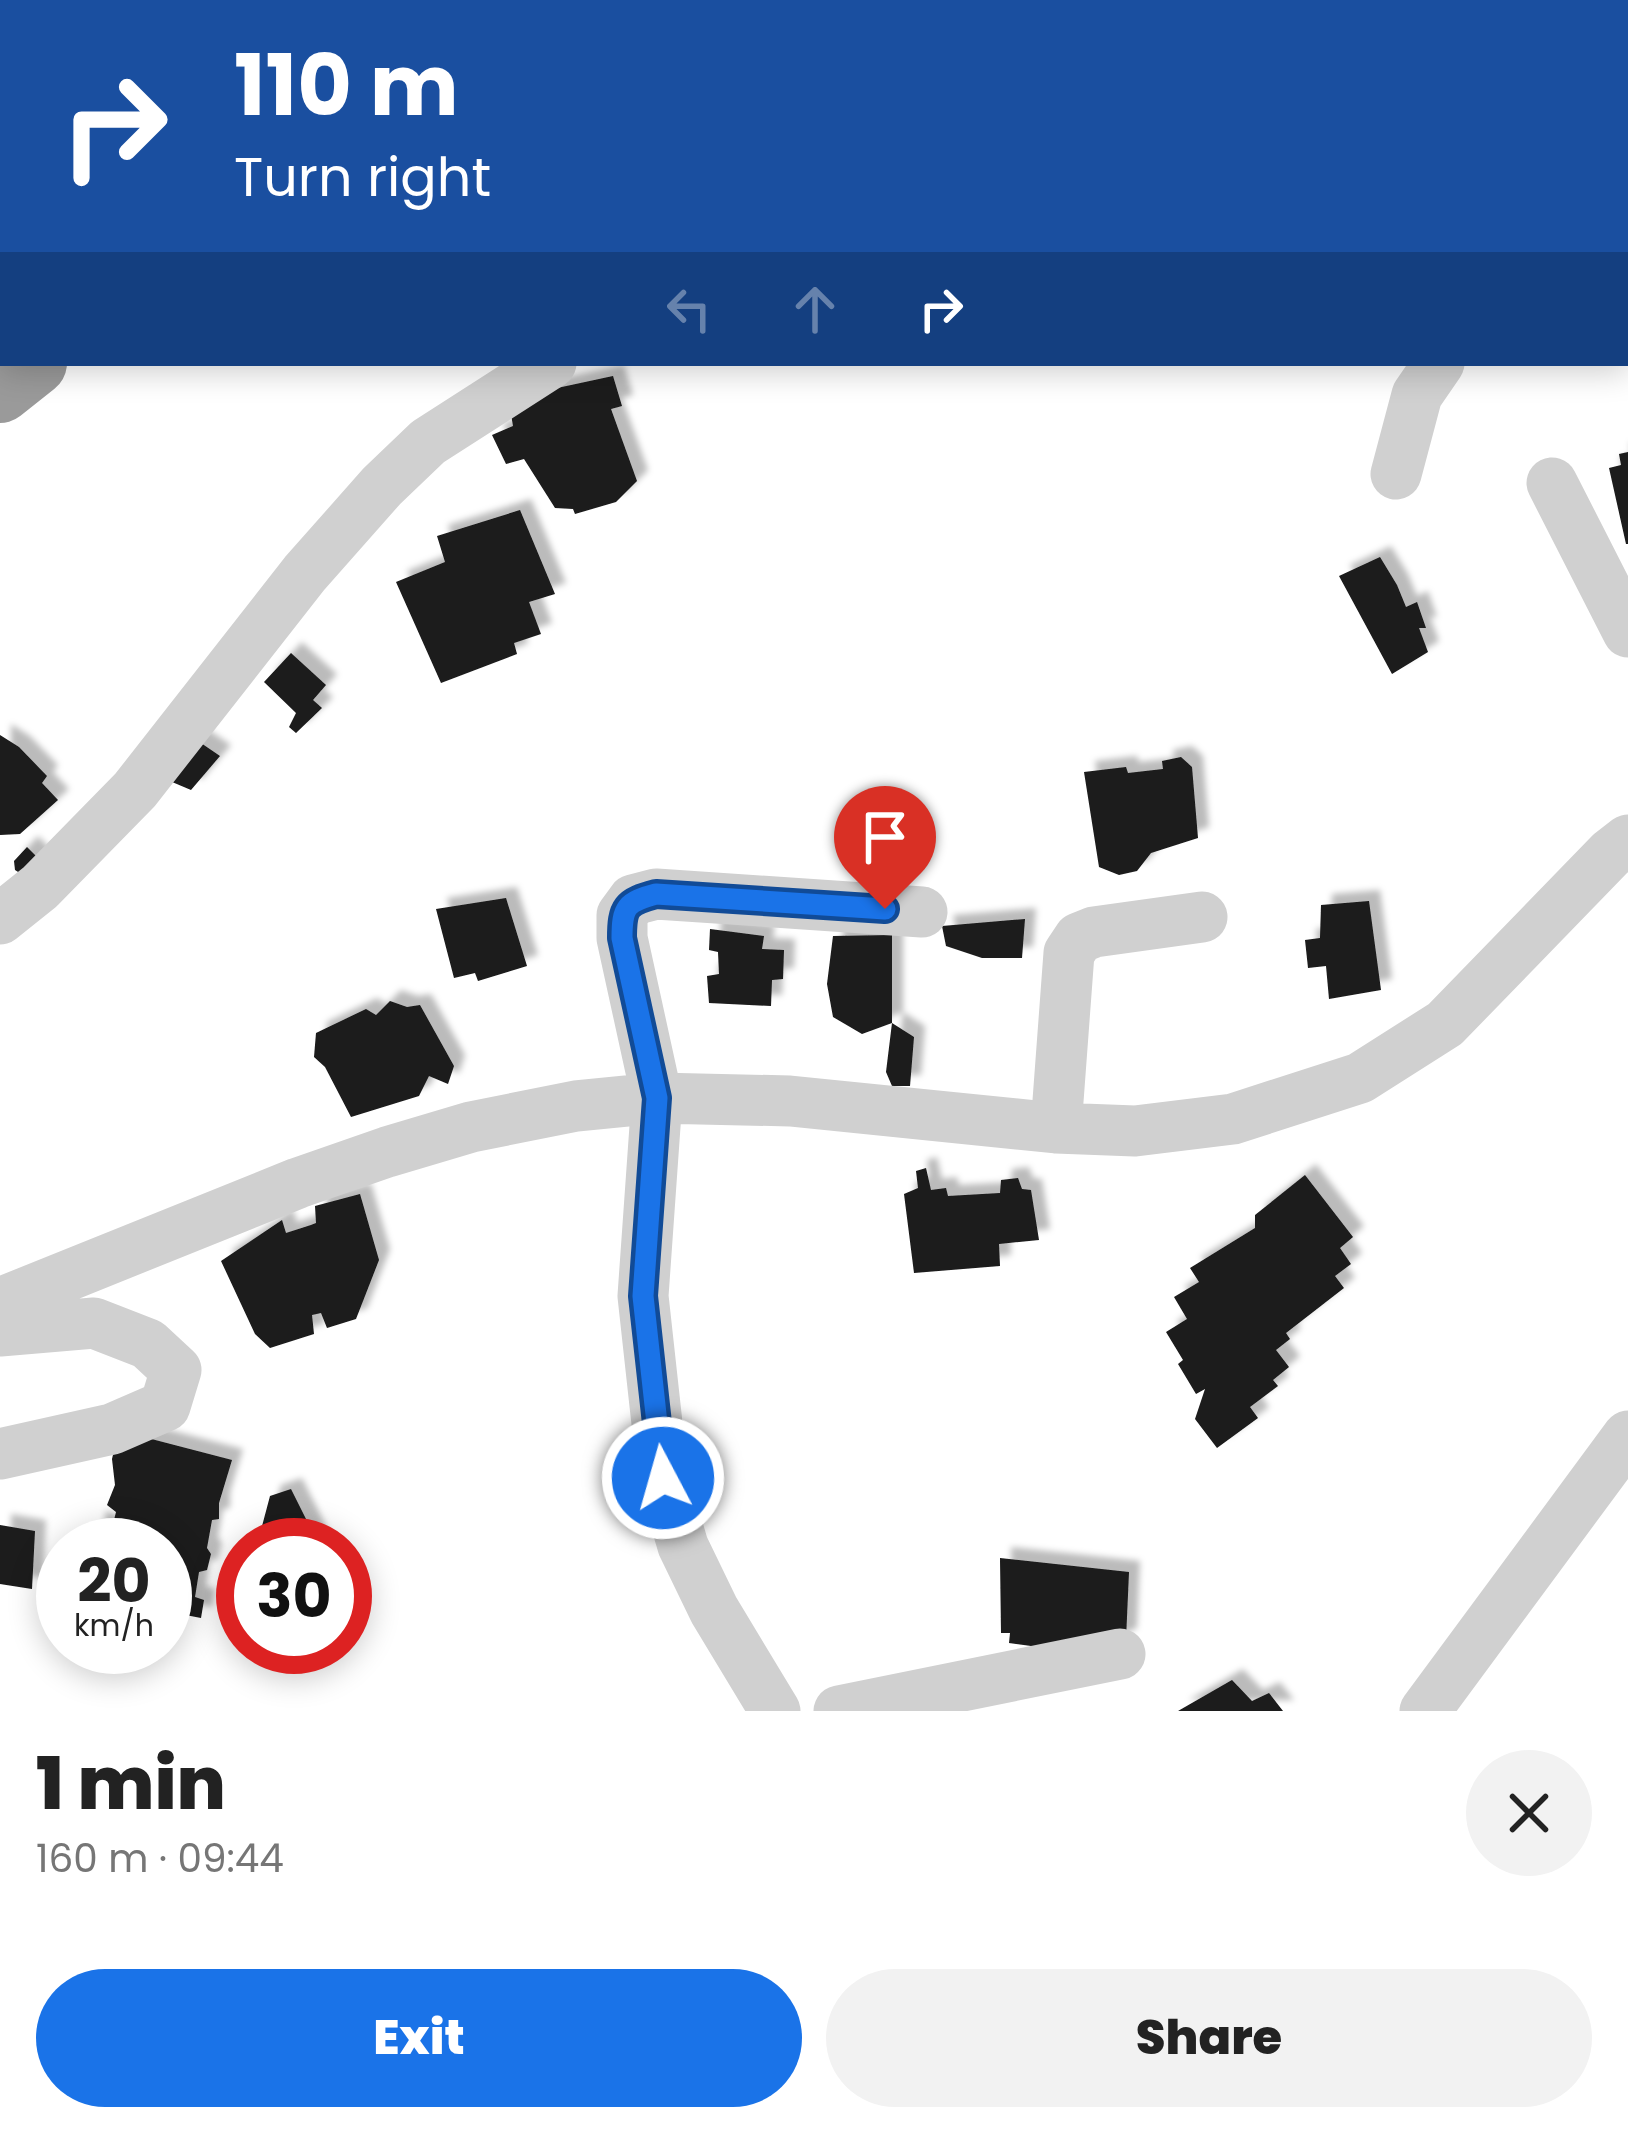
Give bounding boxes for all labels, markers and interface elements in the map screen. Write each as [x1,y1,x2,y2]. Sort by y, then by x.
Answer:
text: 110 m [234,27,459,144]
icon: right [36,48,192,204]
text: Turn right [234,139,491,215]
icon: left [656,276,722,342]
icon: ahead [782,276,848,342]
icon: right [908,276,974,342]
pin [834,786,936,909]
icon: arrive [852,804,918,870]
position arrow [600,1415,726,1541]
speed limit sign: 30 [216,1518,372,1674]
text: 20 [77,1539,151,1623]
text: km/h [74,1604,154,1647]
text: 1 min [36,1733,226,1834]
button: close [1466,1750,1592,1876]
text: 160 m · 09:44 [36,1831,284,1886]
button: Exit [36,1969,802,2107]
button: Share [826,1969,1592,2107]

